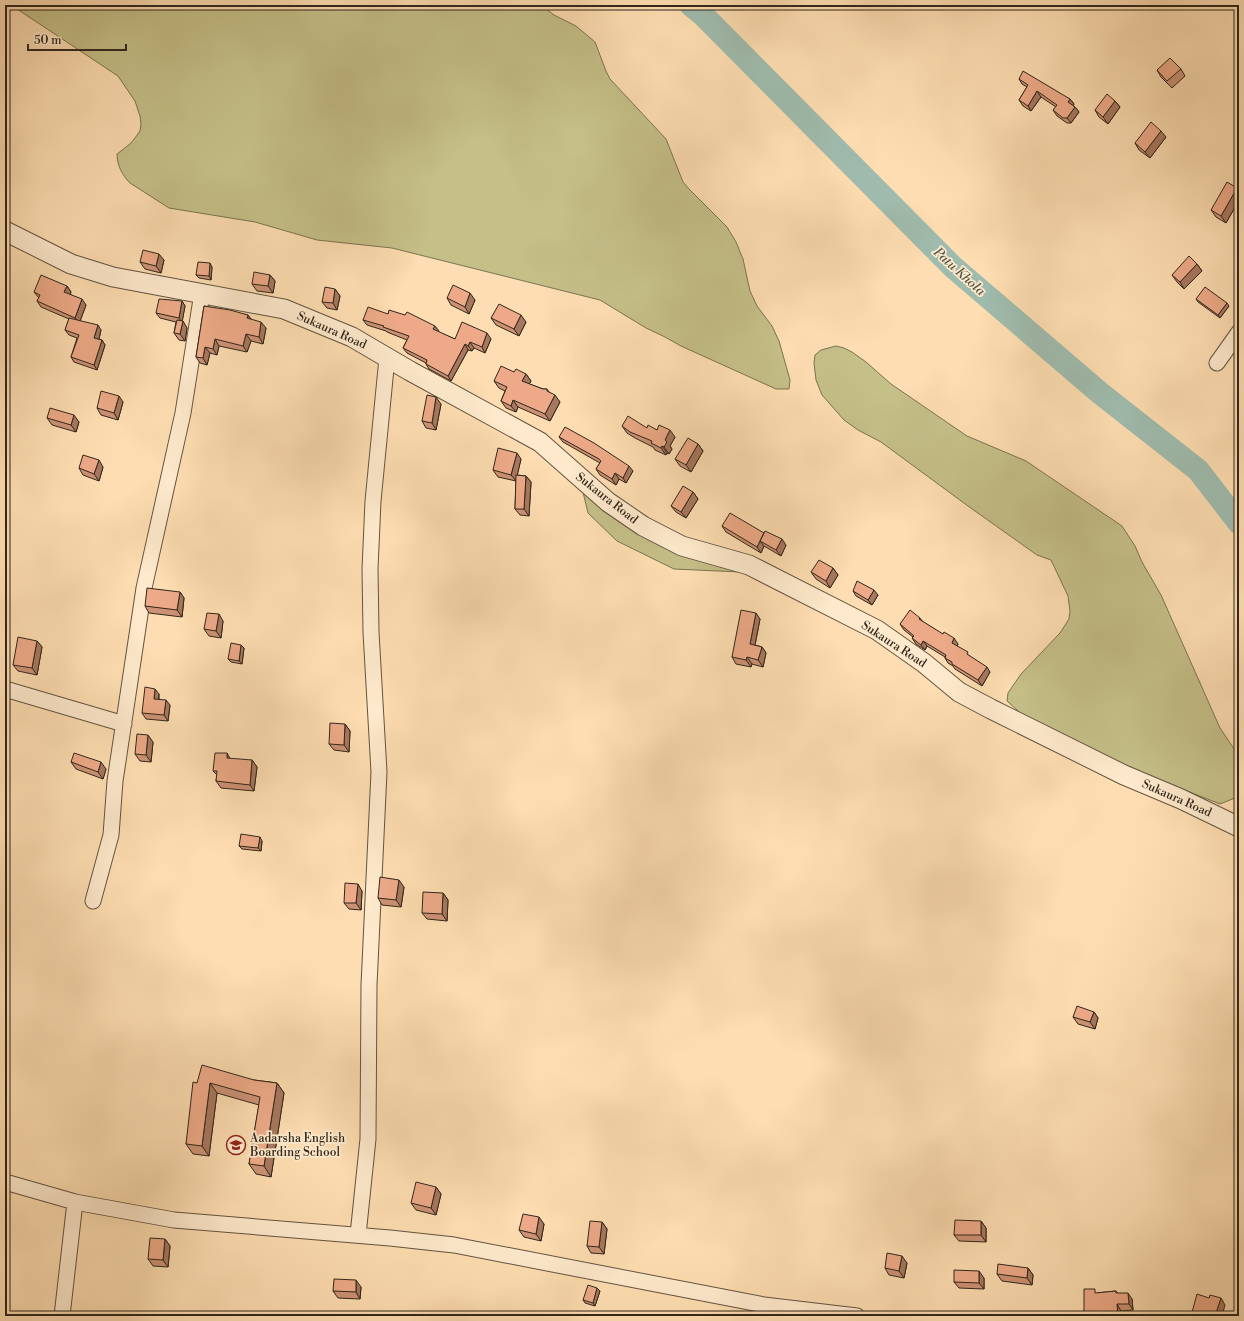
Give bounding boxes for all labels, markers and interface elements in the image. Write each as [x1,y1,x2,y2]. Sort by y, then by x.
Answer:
scale bar [28,26,126,52]
text: 50 m [34,33,62,48]
water label: Patu Khola [930,244,989,300]
street label: Sukaura Road [295,308,369,353]
street label: Sukaura Road [573,469,641,527]
street label: Sukaura Road [858,618,929,671]
street label: Sukaura Road [1140,776,1214,821]
place label: Aadarsha English Boarding School [249,1131,345,1160]
school or university icon: Aadarsha English Boarding School [225,1134,247,1156]

